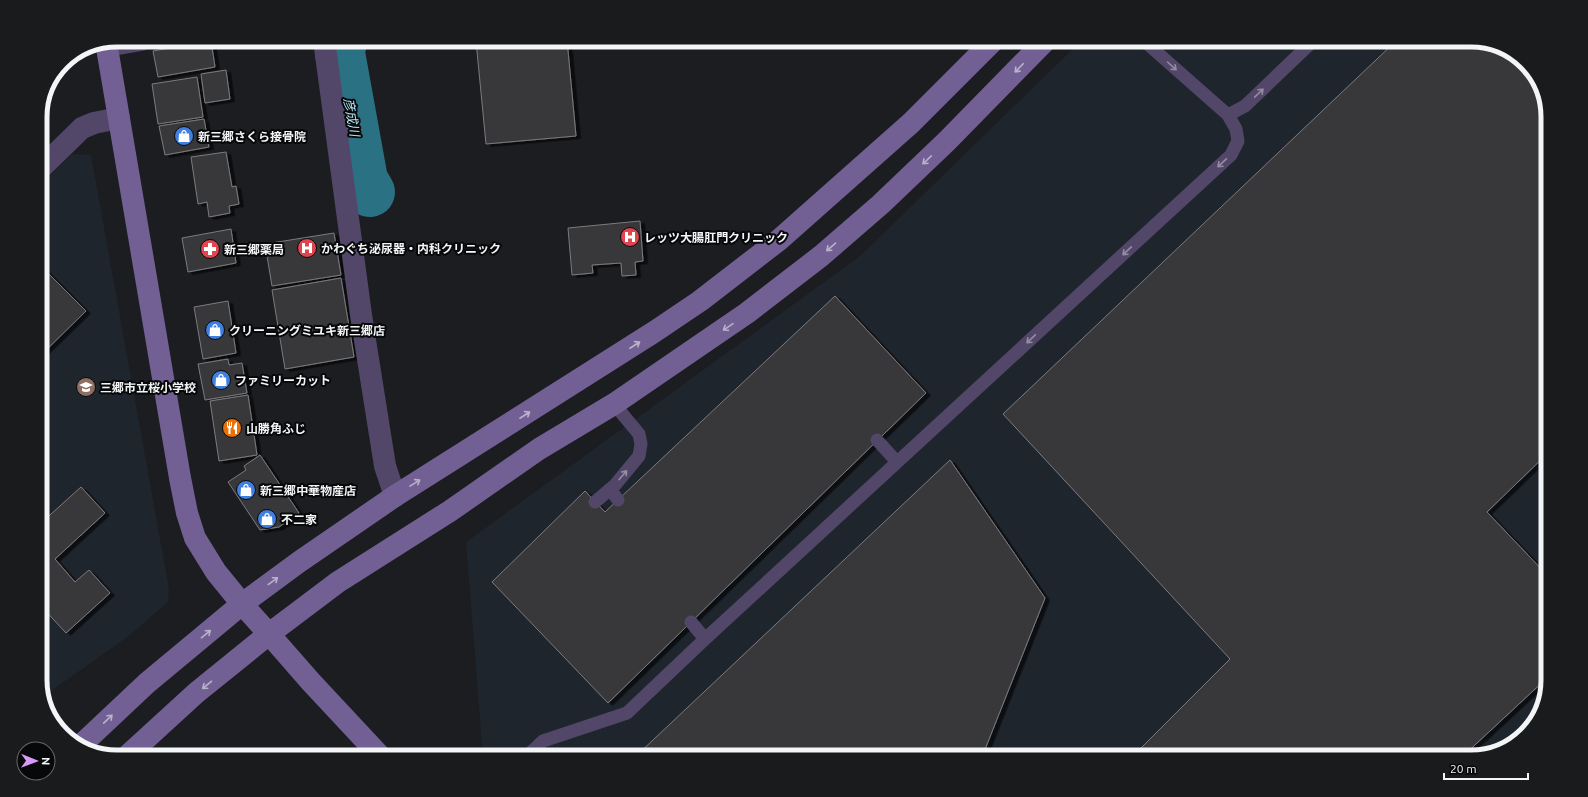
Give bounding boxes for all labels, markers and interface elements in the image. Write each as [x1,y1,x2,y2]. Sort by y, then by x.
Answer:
one-way arrow [1167,61,1177,71]
one-way arrow [1014,63,1024,73]
one-way arrow [1254,88,1264,98]
water label: 彦成川 [342,97,363,139]
shop icon: 新三郷さくら接骨院 [173,125,195,147]
place label: 新三郷さくら接骨院 [198,130,306,143]
one-way arrow [922,155,932,165]
one-way arrow [1217,158,1227,168]
hospital icon: レッツ大腸肛門クリニック [619,226,641,248]
place label: レッツ大腸肛門クリニック [644,231,788,244]
hospital icon: かわぐち泌尿器・内科クリニック [296,237,318,259]
pharmacy icon: 新三郷薬局 [199,238,221,260]
place label: かわぐち泌尿器・内科クリニック [321,242,501,255]
place label: 新三郷薬局 [224,243,284,256]
one-way arrow [825,243,836,252]
one-way arrow [1122,246,1132,255]
shop icon: クリーニングミユキ新三郷店 [204,319,226,341]
one-way arrow [723,323,734,331]
place label: クリーニングミユキ新三郷店 [229,324,385,337]
one-way arrow [1026,334,1036,344]
one-way arrow [629,340,641,348]
shop icon: ファミリーカット [210,369,232,391]
place label: ファミリーカット [235,374,331,387]
school or university icon: 三郷市立桜小学校 [75,376,97,398]
place label: 三郷市立桜小学校 [100,381,196,394]
one-way arrow [519,410,531,418]
restaurant icon: 山勝角ふじ [221,417,243,439]
place label: 山勝角ふじ [246,422,306,435]
one-way arrow [619,470,628,480]
shop icon: 新三郷中華物産店 [235,479,257,501]
one-way arrow [409,479,421,487]
place label: 新三郷中華物産店 [260,484,356,497]
shop icon: 不二家 [256,508,278,530]
place label: 不二家 [281,513,317,526]
one-way arrow [268,577,279,585]
one-way arrow [201,629,212,638]
one-way arrow [201,680,212,689]
one-way arrow [103,715,113,724]
north arrow [16,741,56,781]
scale bar [1444,755,1528,781]
text: N [40,757,52,765]
text: 20 m [1450,762,1477,775]

